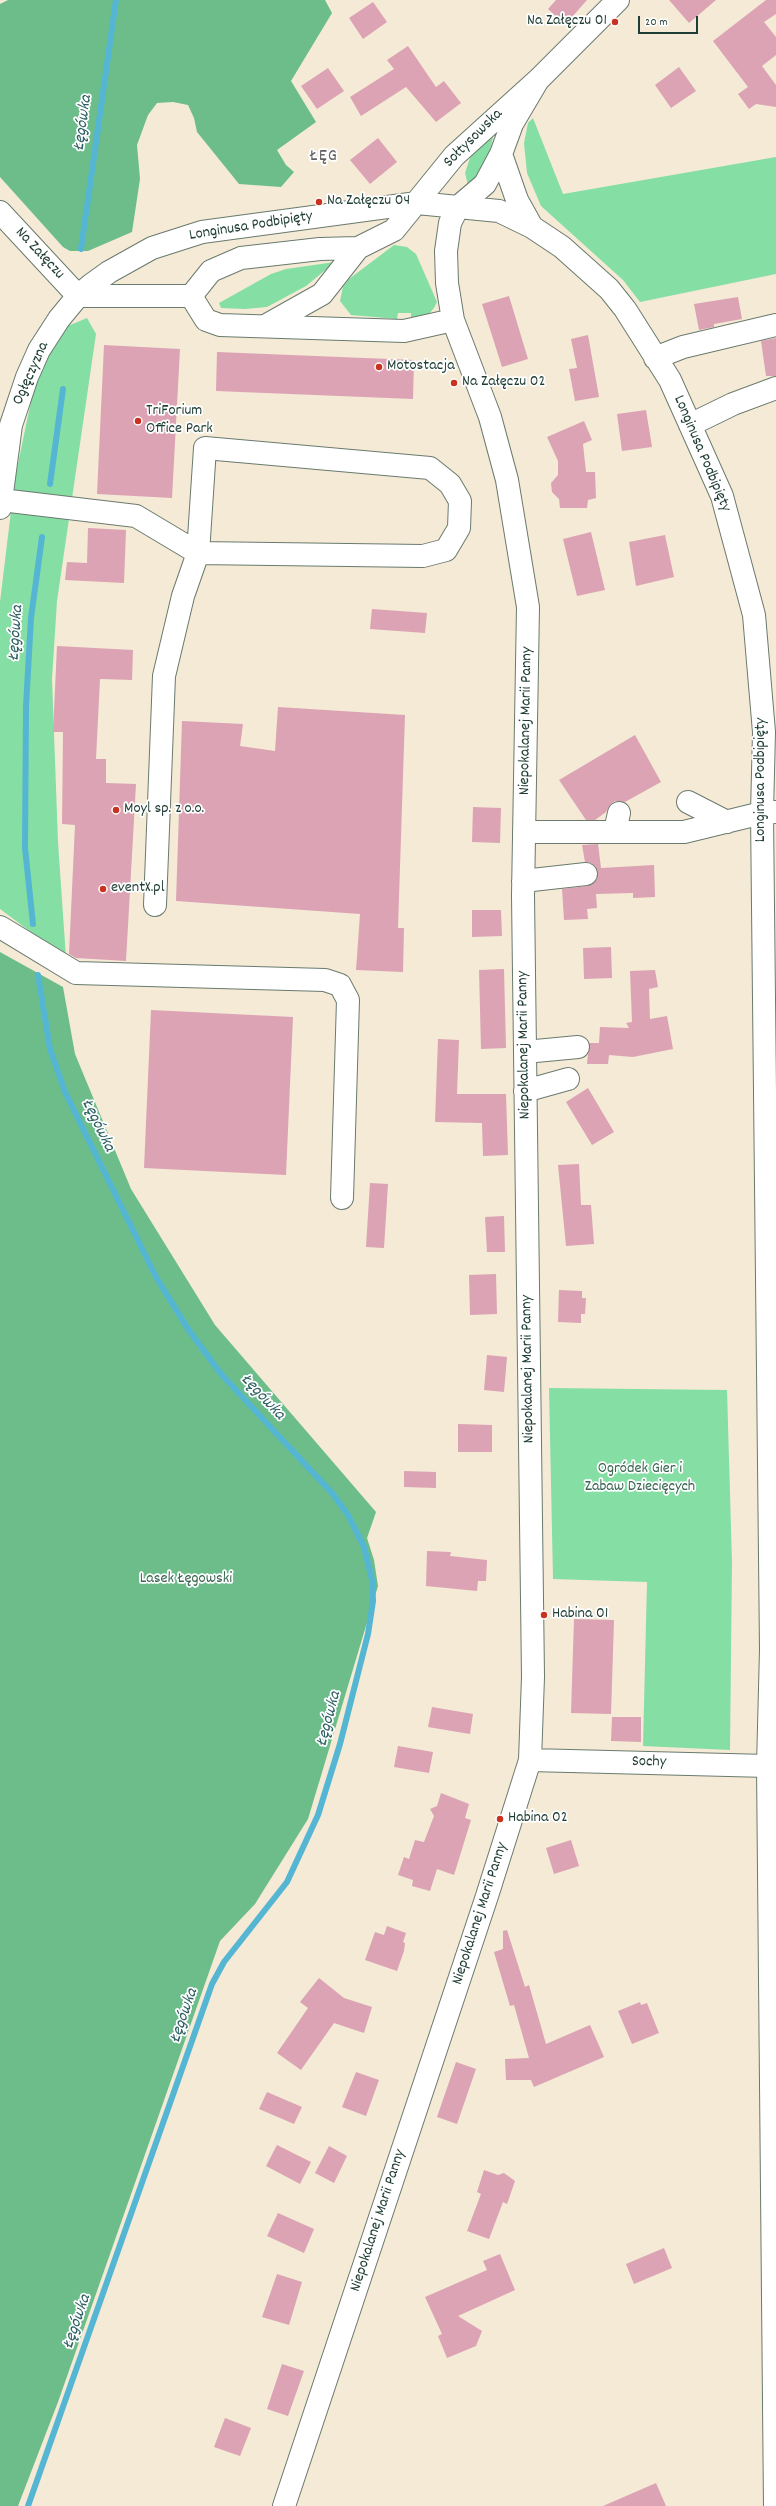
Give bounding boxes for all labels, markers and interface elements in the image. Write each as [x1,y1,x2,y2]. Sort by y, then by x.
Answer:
scale bar [640,8,700,34]
place label: Na Załęczu 01 [527,12,607,32]
text: 20 m [645,14,668,31]
marker: Na Załęczu 01 [610,17,620,27]
water label: Łęgówka [70,94,98,152]
street label: Sołtysowska [440,105,508,173]
district label: ŁĘG [310,147,338,169]
place label: Na Załęczu 04 [327,192,410,212]
marker: Na Załęczu 04 [314,197,324,207]
street label: Longinusa Podbipięty [188,208,314,246]
street label: Na Załęczu [10,224,68,284]
street label: Ogłęczyzna [10,339,54,409]
place label: Motostacja [387,357,455,377]
marker: Motostacja [374,362,384,372]
place label: Na Załęczu 02 [462,373,546,393]
marker: Na Załęczu 02 [449,378,459,388]
street label: Longinusa Podbipięty [668,393,734,515]
place label: TriForium Office Park [146,402,213,440]
marker: TriForium Office Park [133,416,143,426]
water label: Łęgówka [5,605,29,661]
street label: Niepokalanej Marii Panny [516,647,538,795]
street label: Longinusa Podbipięty [752,718,772,842]
place label: Moyl sp. z o.o. [124,800,204,820]
marker: Moyl sp. z o.o. [111,805,121,815]
place label: eventX.pl [111,879,165,899]
marker: eventX.pl [98,884,108,894]
street label: Niepokalanej Marii Panny [514,971,536,1119]
water label: Łęgówka [76,1097,118,1155]
street label: Niepokalanej Marii Panny [518,1295,540,1443]
water label: Łęgówka [236,1371,288,1425]
park label: Ogródek Gier i Zabaw Dziecięcych [585,1460,695,1498]
park label: Lasek Łęgowski [140,1570,232,1590]
place label: Habina 01 [552,1605,608,1625]
marker: Habina 01 [539,1610,549,1620]
water label: Łęgówka [313,1690,347,1748]
street label: Sochy [632,1753,666,1773]
place label: Habina 02 [508,1809,568,1829]
marker: Habina 02 [495,1814,505,1824]
street label: Niepokalanej Marii Panny [449,1840,513,1988]
water label: Łęgówka [166,1986,204,2046]
street label: Niepokalanej Marii Panny [347,2147,411,2295]
water label: Łęgówka [59,2292,97,2352]

